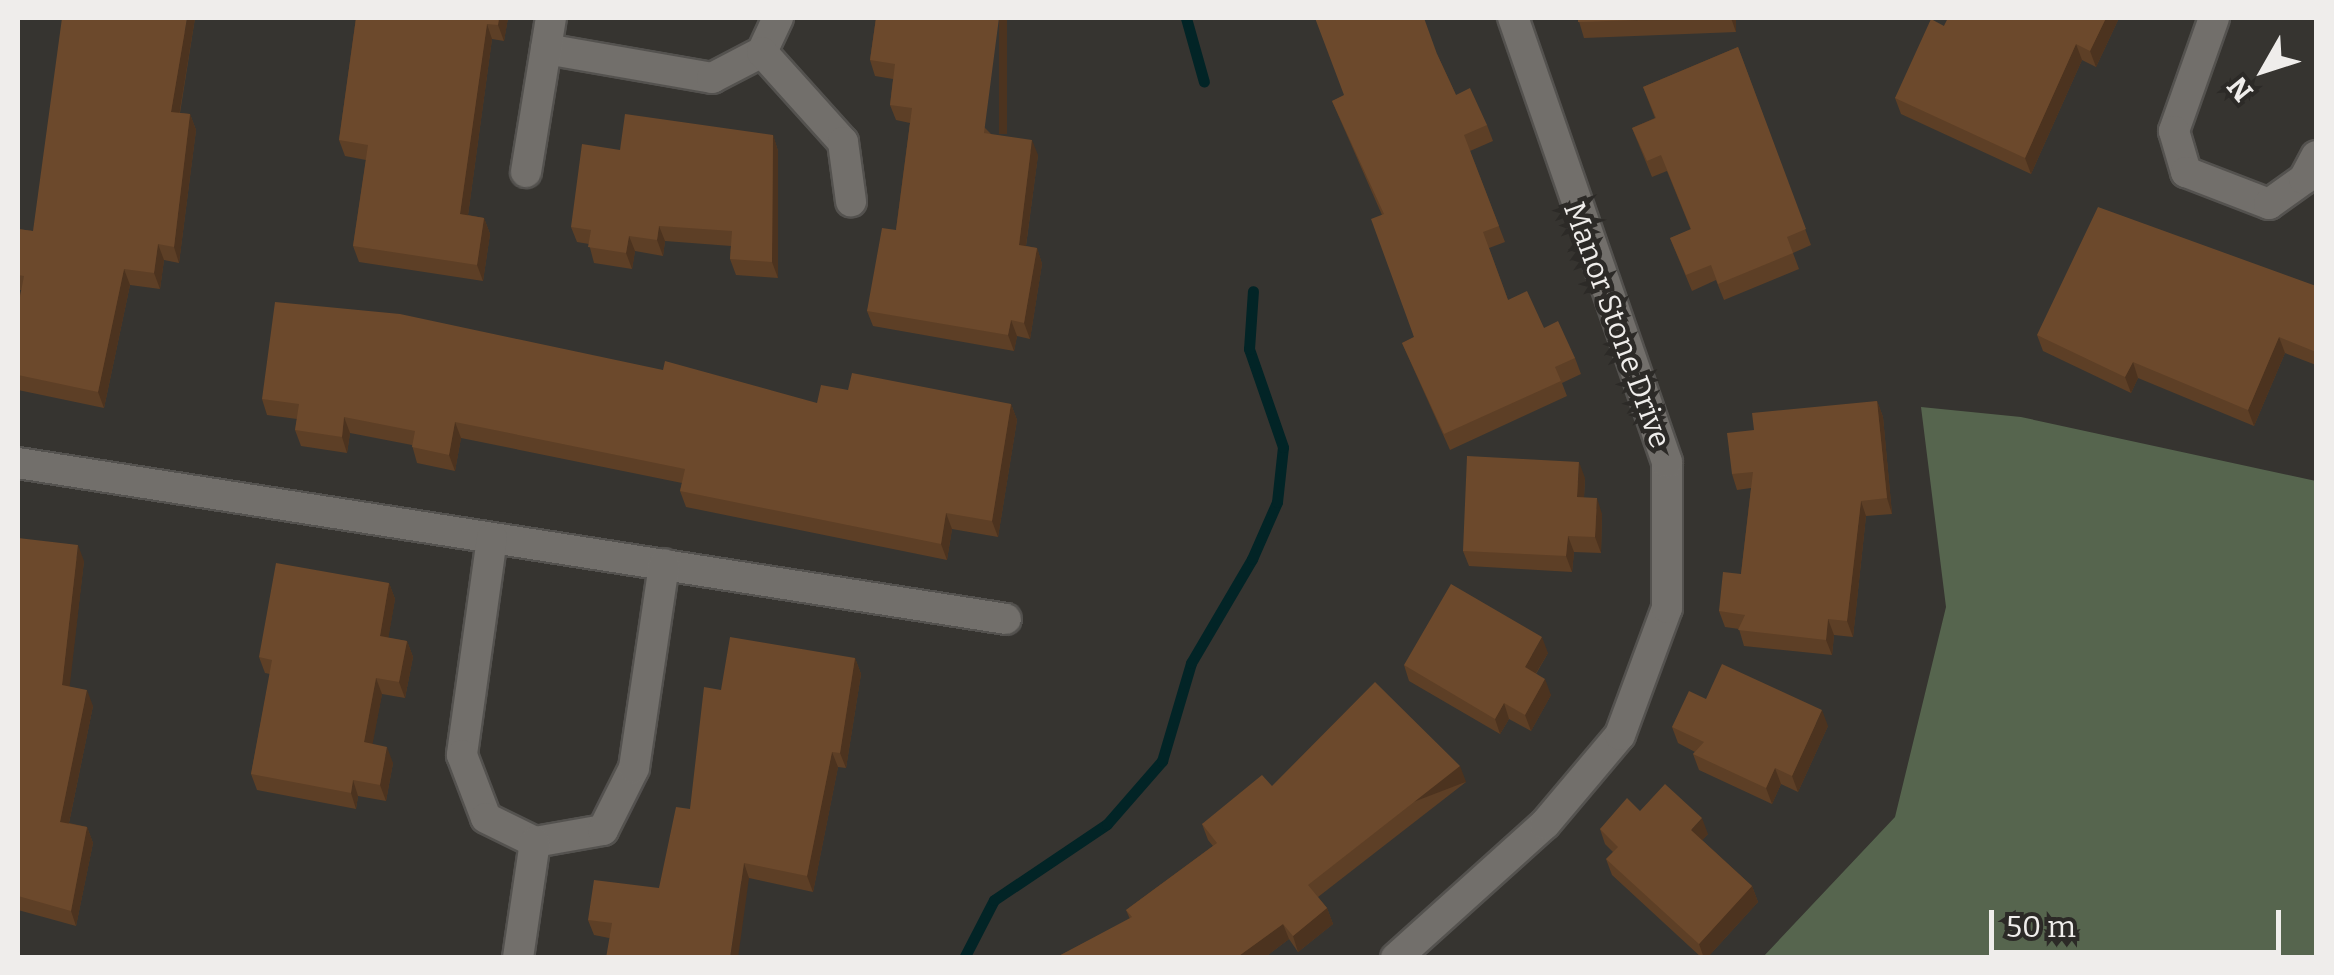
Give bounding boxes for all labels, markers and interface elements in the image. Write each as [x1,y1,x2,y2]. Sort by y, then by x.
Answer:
north arrow [2214,20,2314,120]
text: N [2221,70,2260,108]
street label: Manor Stone Drive [1556,197,1678,453]
scale bar [1994,890,2286,952]
text: 50 m [2006,909,2076,945]

